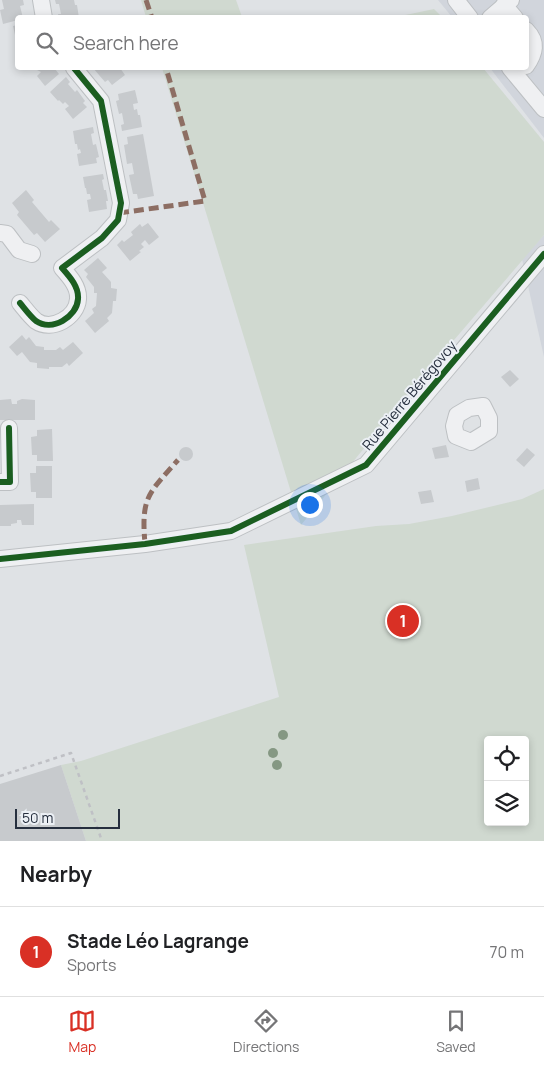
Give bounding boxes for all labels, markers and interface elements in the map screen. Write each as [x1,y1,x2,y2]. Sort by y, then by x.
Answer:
search box [15,15,529,70]
icon: search [33,29,61,57]
text: Search here [73,30,179,56]
street label: Rue Pierre Bérégovoy [358,336,461,454]
your location [297,492,323,518]
pin: 1 [387,602,419,640]
map controls [484,736,529,826]
button: locate [484,736,529,781]
button: layers [484,781,529,826]
scale bar [15,806,120,829]
text: 50 m [22,808,53,827]
text: Nearby [20,860,92,888]
text: Stade Léo Lagrange [67,928,249,954]
text: 1 [32,941,40,963]
text: 70 m [489,941,524,963]
text: Sports [67,954,116,976]
tab: Map [68,1007,96,1056]
tab: Directions [233,1007,299,1056]
tab: Saved [436,1007,476,1056]

